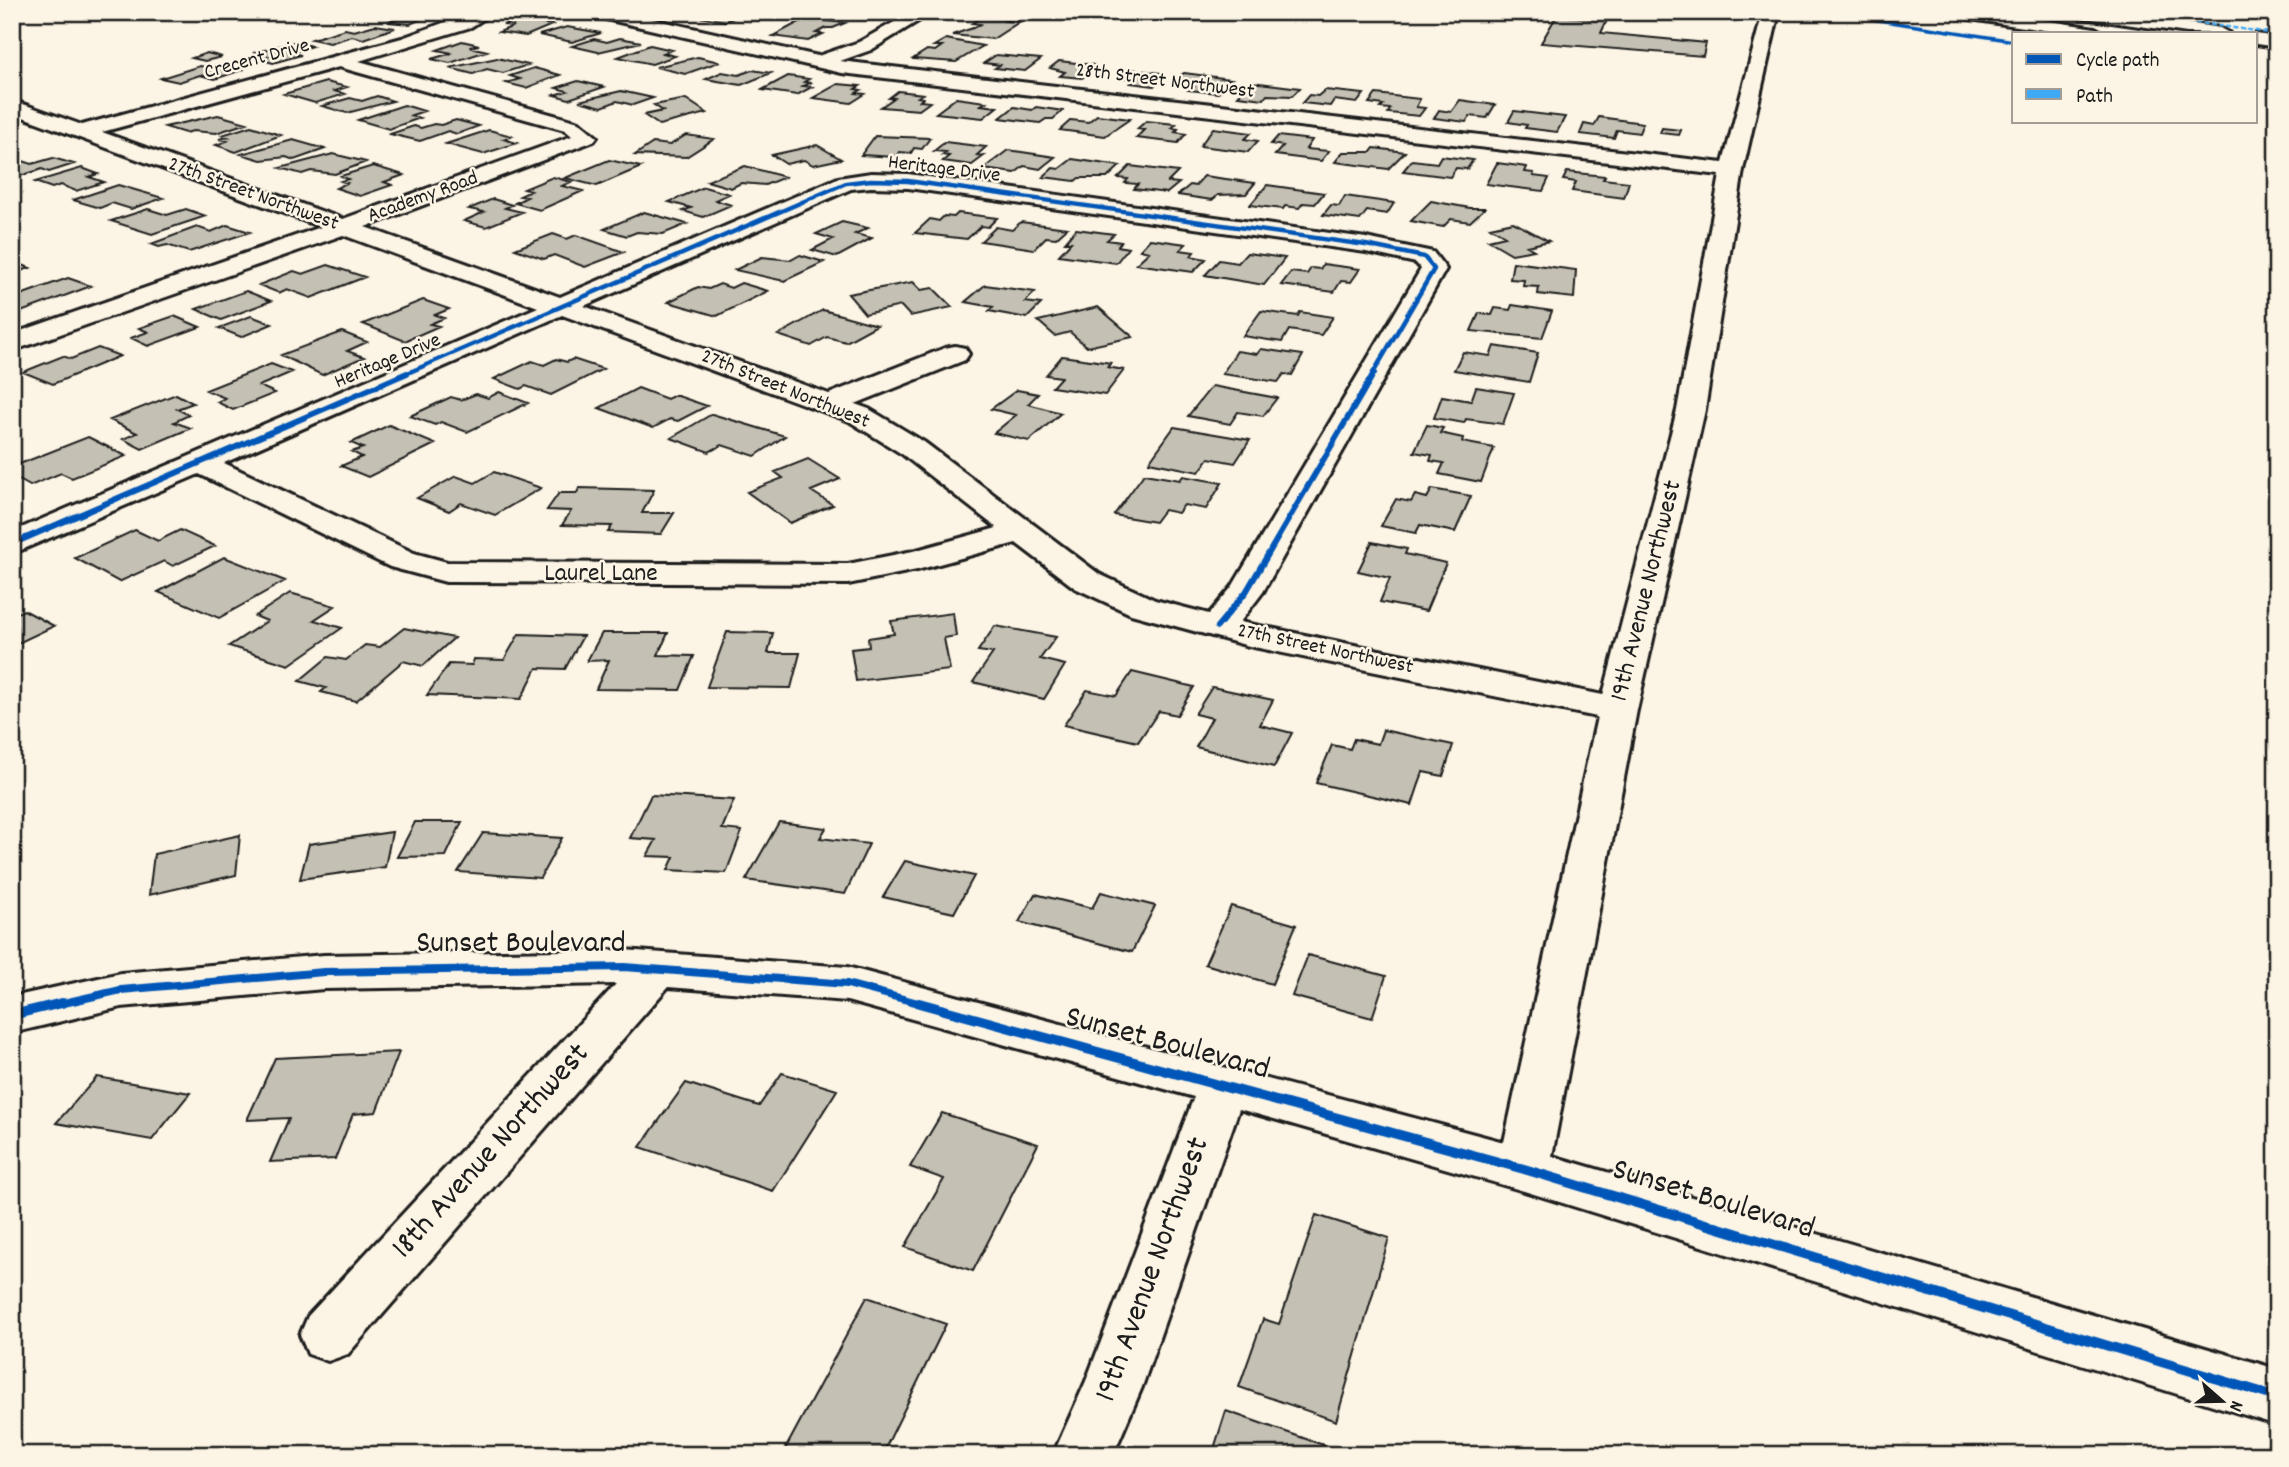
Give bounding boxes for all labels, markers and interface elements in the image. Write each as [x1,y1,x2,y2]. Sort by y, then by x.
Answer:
street label: Crecent Drive [201,32,313,88]
legend [2012,32,2258,122]
text: Cycle path [2076,47,2159,77]
street label: 28th Street Northwest [1074,56,1256,108]
text: Path [2076,83,2113,113]
street label: Heritage Drive [886,148,1002,192]
street label: 27th Street Northwest [164,150,343,240]
street label: Academy Road [363,164,483,232]
street label: Heritage Drive [330,326,446,398]
street label: 27th Street Northwest [696,342,874,438]
street label: 19th Avenue Northwest [1602,476,1692,705]
street label: Laurel Lane [544,556,658,593]
street label: 27th Street Northwest [1234,617,1416,683]
street label: Sunset Boulevard [416,922,626,968]
street label: Sunset Boulevard [1060,996,1274,1094]
street label: 18th Avenue Northwest [382,1034,602,1270]
street label: 19th Avenue Northwest [1085,1131,1223,1409]
street label: Sunset Boulevard [1606,1148,1820,1254]
north arrow [2188,1366,2258,1436]
text: N [2220,1397,2249,1415]

